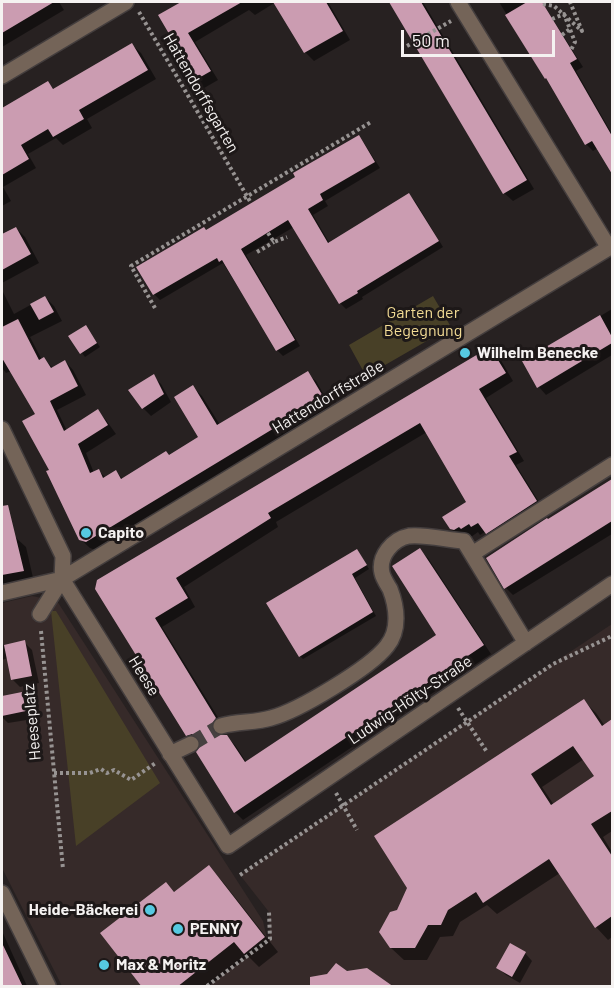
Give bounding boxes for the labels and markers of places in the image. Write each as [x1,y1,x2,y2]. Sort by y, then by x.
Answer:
place label: Wilhelm Benecke [477,343,598,363]
marker: Wilhelm Benecke [458,346,472,360]
place label: Capito [98,523,144,543]
marker: Capito [79,526,93,540]
place label: Heide-Bäckerei [29,900,138,920]
marker: Heide-Bäckerei [143,903,157,917]
place label: PENNY [190,919,240,939]
marker: PENNY [171,922,185,936]
place label: Max & Moritz [116,955,206,975]
marker: Max & Moritz [97,958,111,972]

